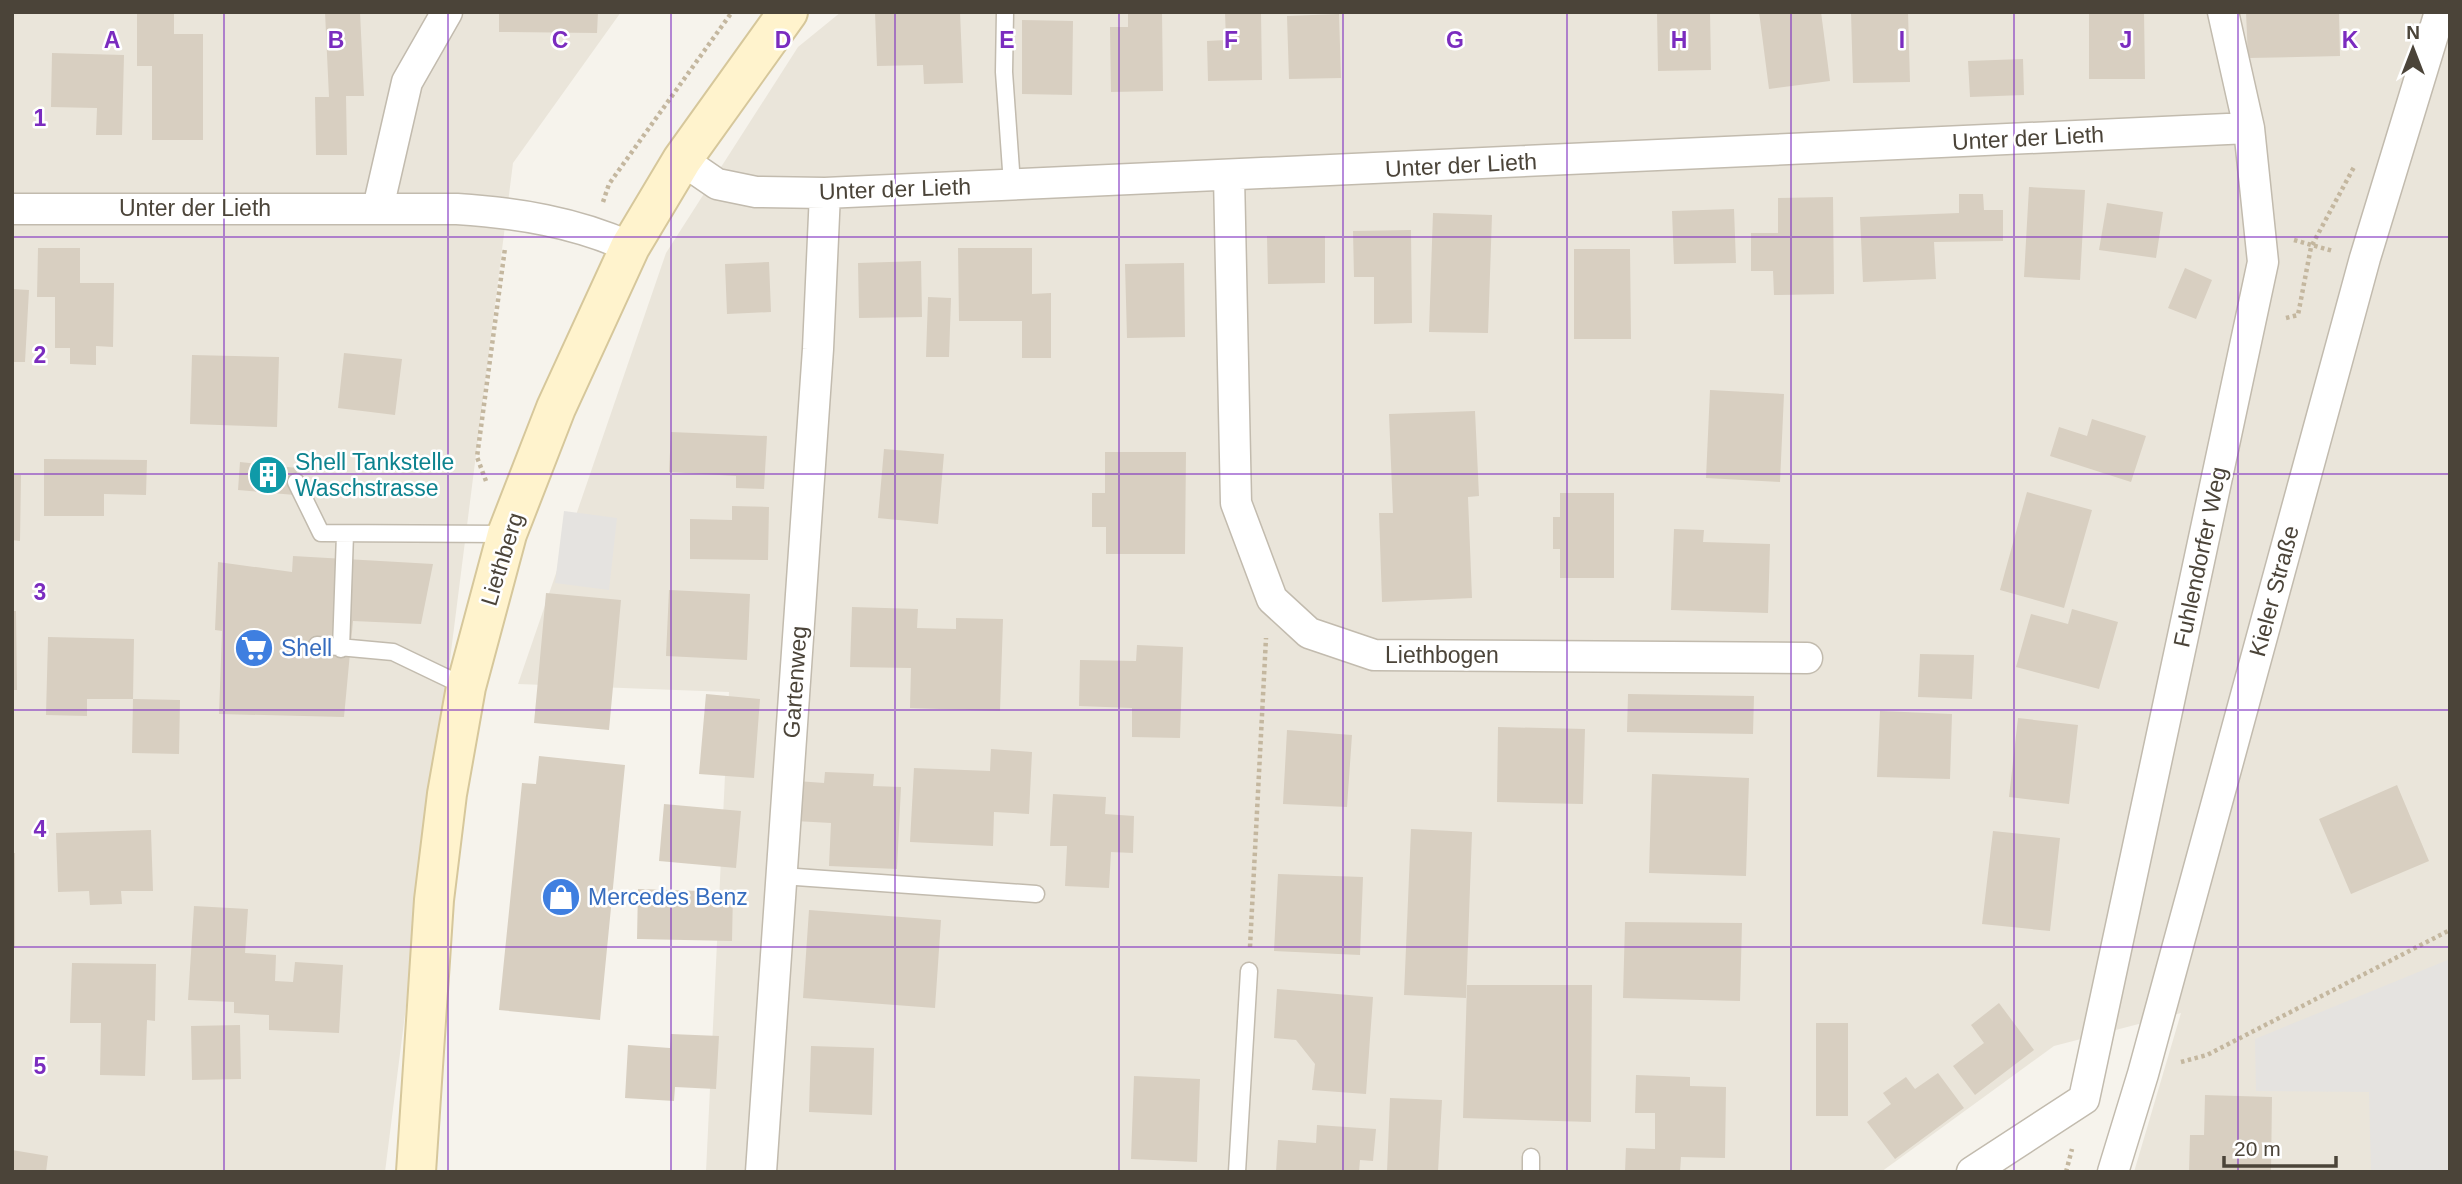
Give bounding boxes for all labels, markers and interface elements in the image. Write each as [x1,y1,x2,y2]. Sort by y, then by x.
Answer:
north arrow [2378,14,2448,84]
text: N [2406,22,2420,43]
text: A [104,27,120,53]
text: B [328,27,344,53]
text: C [552,27,568,53]
text: D [775,27,791,53]
text: E [999,27,1015,53]
text: F [1224,27,1238,53]
text: G [1446,27,1464,53]
text: H [1671,27,1687,53]
text: I [1899,27,1905,53]
text: J [2120,27,2132,53]
text: K [2342,27,2359,53]
text: 1 [34,105,47,131]
street label: Unter der Lieth [1951,121,2105,155]
street label: Unter der Lieth [1384,148,1538,182]
street label: Unter der Lieth [819,173,971,205]
street label: Unter der Lieth [119,195,271,221]
text: 2 [34,342,46,368]
place label: Shell Tankstelle Waschstrasse [295,449,454,501]
building icon: Shell Tankstelle Waschstrasse [247,454,289,496]
street label: Fuhlendorfer Weg [2168,464,2232,650]
street label: Liethberg [476,509,528,609]
street label: Kieler Straße [2244,523,2304,659]
text: 3 [34,579,46,605]
street label: Gartenweg [778,625,812,739]
supermarket icon: Shell [233,627,275,669]
place label: Shell [281,635,332,661]
street label: Liethbogen [1385,642,1499,668]
text: 4 [34,816,47,842]
shop icon: Mercedes Benz [540,876,582,918]
place label: Mercedes Benz [588,884,748,910]
text: 5 [34,1053,47,1079]
scale bar [2224,1124,2336,1168]
text: 20 m [2234,1137,2281,1160]

